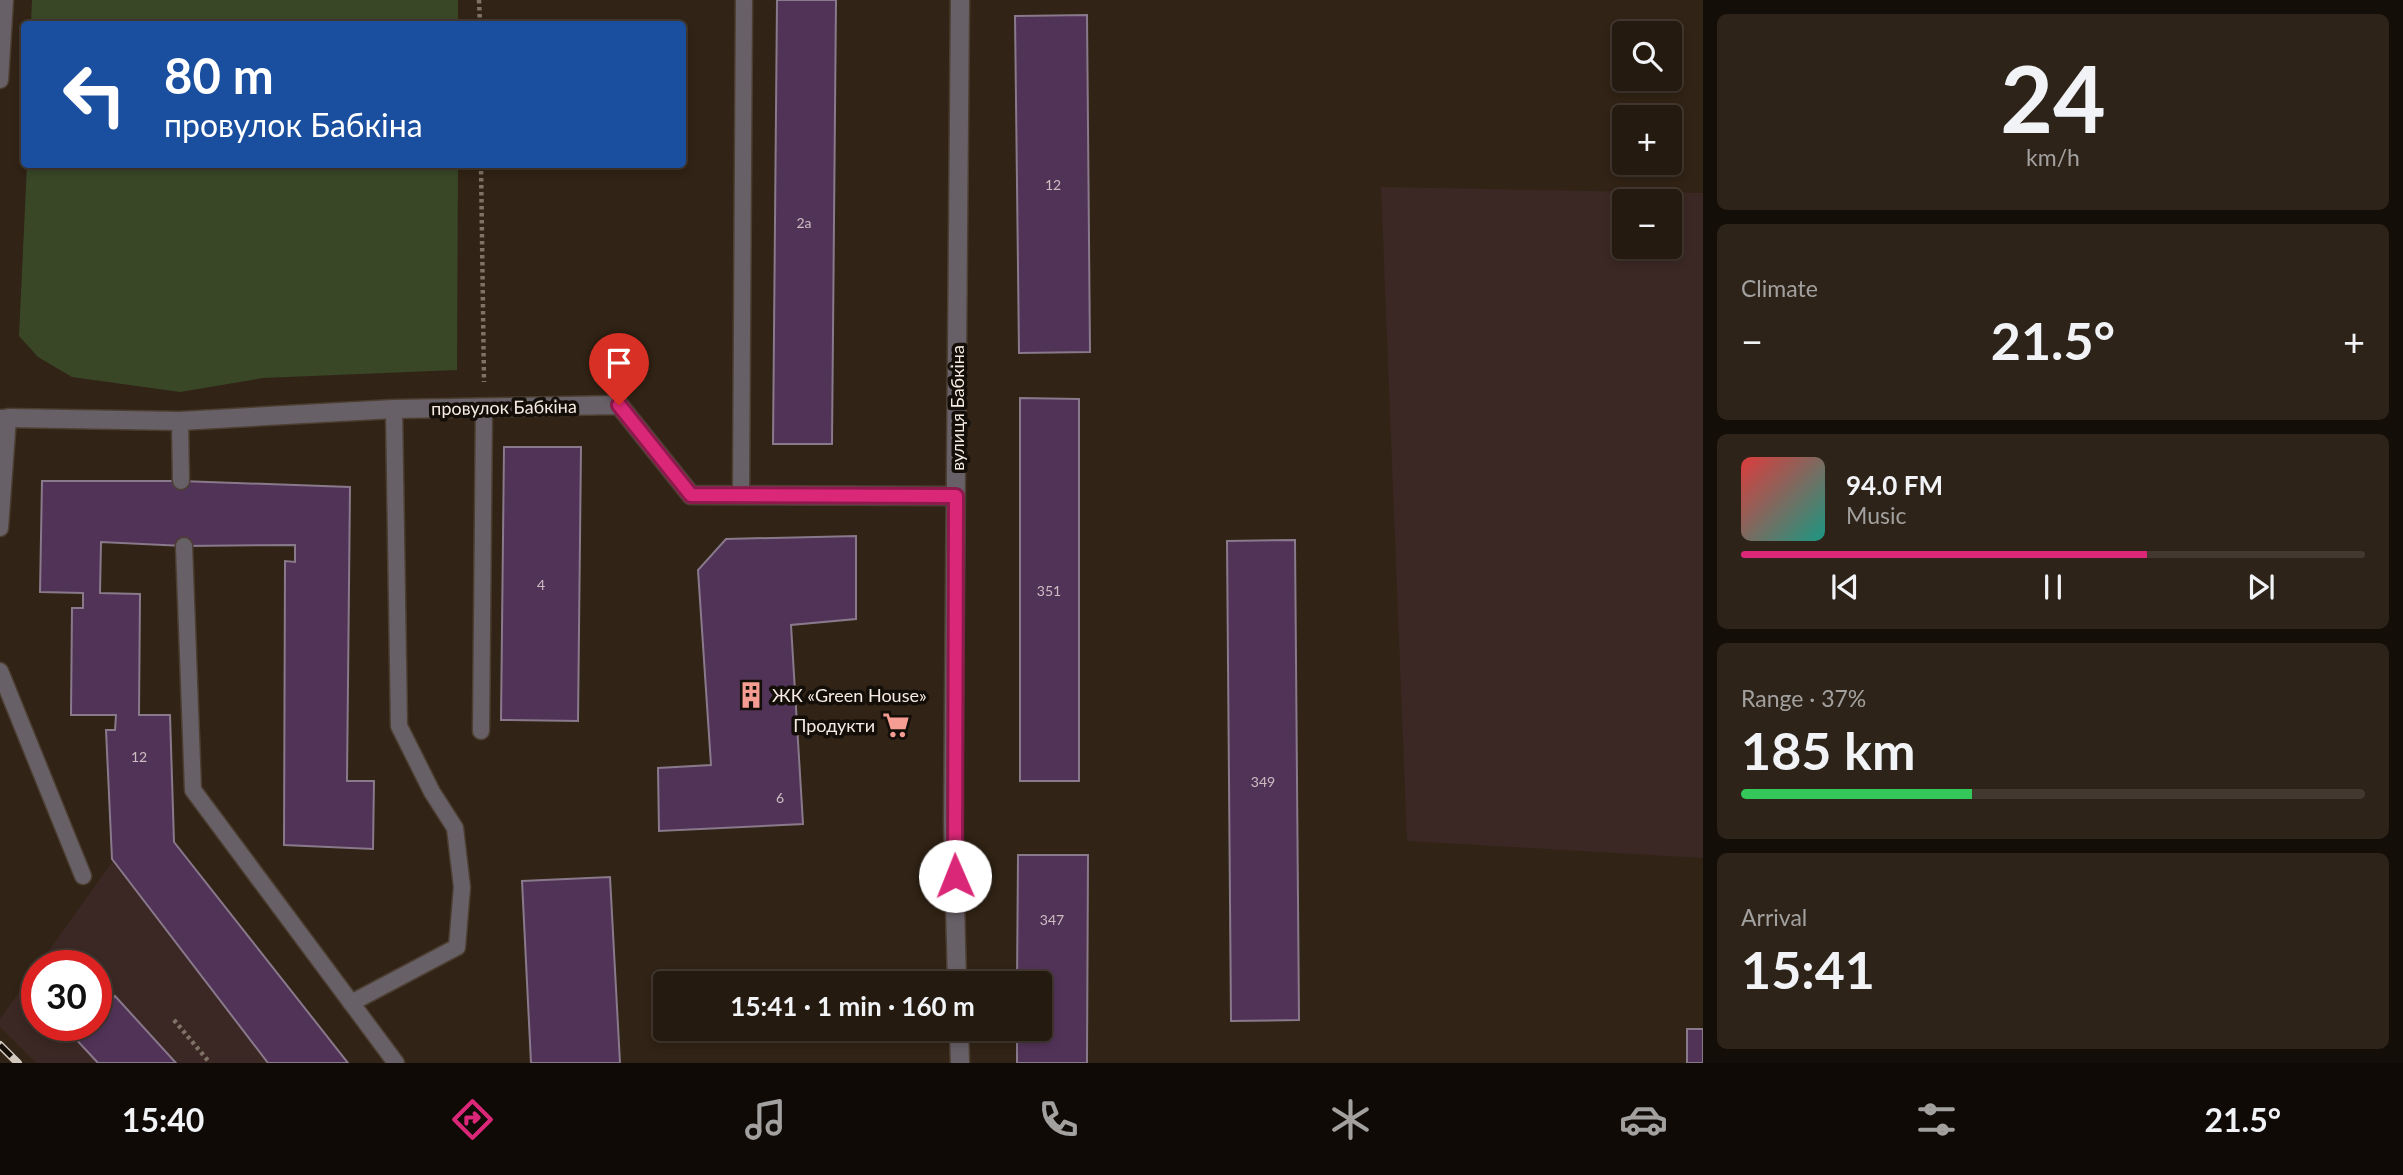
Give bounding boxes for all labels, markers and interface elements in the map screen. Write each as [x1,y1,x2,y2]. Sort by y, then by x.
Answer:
map controls [1612,21,1682,259]
button: search [1612,21,1682,91]
text: 24 [2000,43,2106,152]
text: 80 m [164,46,274,104]
icon: left [49,49,140,140]
text: провулок Бабкіна [164,105,423,144]
button: + [1612,105,1682,175]
text: km/h [2026,143,2080,171]
house number: 12 [1045,176,1061,193]
button: − [1612,189,1682,259]
house number: 2а [796,214,812,231]
text: Climate [1741,274,1818,302]
text: 21.5° [1991,309,2115,371]
text: − [1741,318,1763,364]
text: + [2343,318,2365,364]
pin [589,333,649,405]
icon: arrive [600,344,638,382]
street label: вулиця Бабкіна [946,345,968,471]
street label: провулок Бабкіна [431,395,577,419]
text: 94.0 FM [1846,469,1943,501]
text: Music [1846,501,1906,529]
icon: previous [1826,568,1864,606]
icon: pause [2034,568,2072,606]
icon: next [2242,568,2280,606]
house number: 4 [537,576,545,593]
house number: 351 [1037,582,1061,599]
building icon: ЖК «Green House» [736,680,766,710]
place label: ЖК «Green House» [772,684,927,706]
text: Range · 37% [1741,684,1866,712]
supermarket icon: Продукти [881,710,911,740]
place label: Продукти [793,714,875,736]
text: 185 km [1741,719,1915,781]
house number: 12 [131,748,147,765]
house number: 349 [1251,773,1275,790]
house number: 6 [776,789,784,806]
position arrow [918,839,992,913]
text: Arrival [1741,903,1807,931]
house number: 347 [1040,911,1064,928]
text: 15:41 [1741,938,1875,1000]
speed limit sign: 30 [21,950,112,1041]
text: 15:41 · 1 min · 160 m [730,990,975,1022]
icon: directions [448,1095,497,1144]
icon: music [741,1095,790,1144]
icon: phone [1034,1095,1083,1144]
icon: climate [1326,1095,1375,1144]
icon: car [1619,1095,1668,1144]
icon: filters [1912,1095,1961,1144]
text: 15:40 [122,1100,204,1139]
text: 21.5° [2204,1100,2281,1139]

